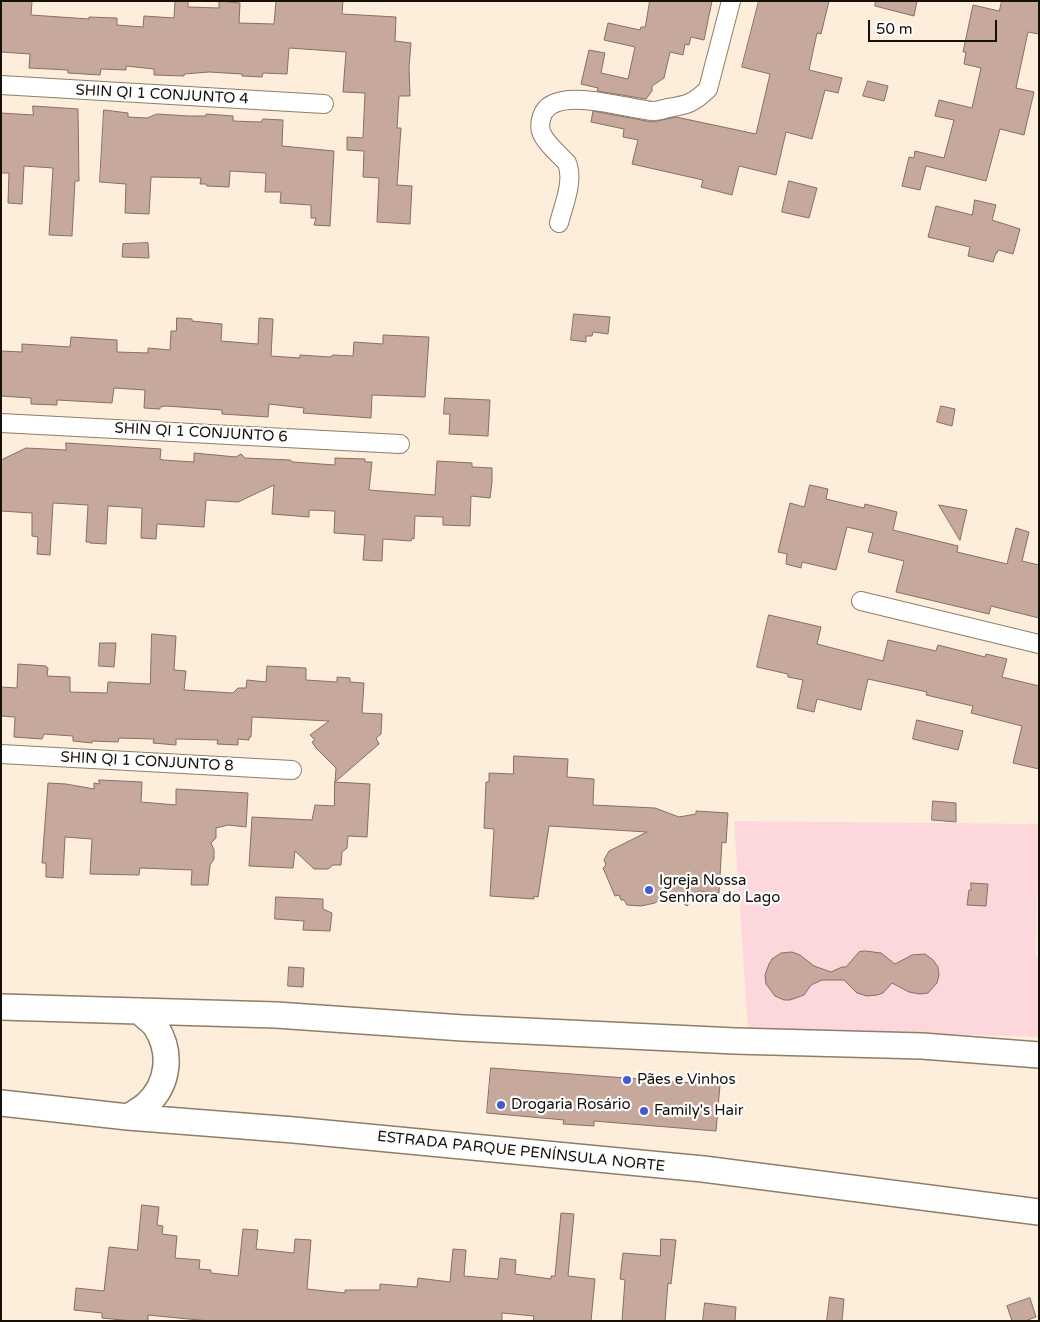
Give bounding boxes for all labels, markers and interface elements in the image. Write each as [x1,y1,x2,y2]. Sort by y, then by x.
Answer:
scale bar [870,10,999,42]
text: 50 m [876,20,913,38]
street label: SHIN QI 1 CONJUNTO 4 [75,81,249,109]
street label: SHIN QI 1 CONJUNTO 6 [114,419,288,447]
street label: SHIN QI 1 CONJUNTO 8 [60,748,234,776]
place label: Igreja Nossa Senhora do Lago [659,872,780,907]
marker: Igreja Nossa Senhora do Lago [643,884,655,896]
place label: Pães e Vinhos [637,1071,736,1089]
marker: Pães e Vinhos [621,1074,633,1086]
place label: Drogaria Rosário [511,1096,631,1114]
marker: Drogaria Rosário [495,1099,507,1111]
place label: Family's Hair [654,1102,743,1120]
marker: Family's Hair [638,1105,650,1117]
street label: ESTRADA PARQUE PENÍNSULA NORTE [376,1128,666,1176]

